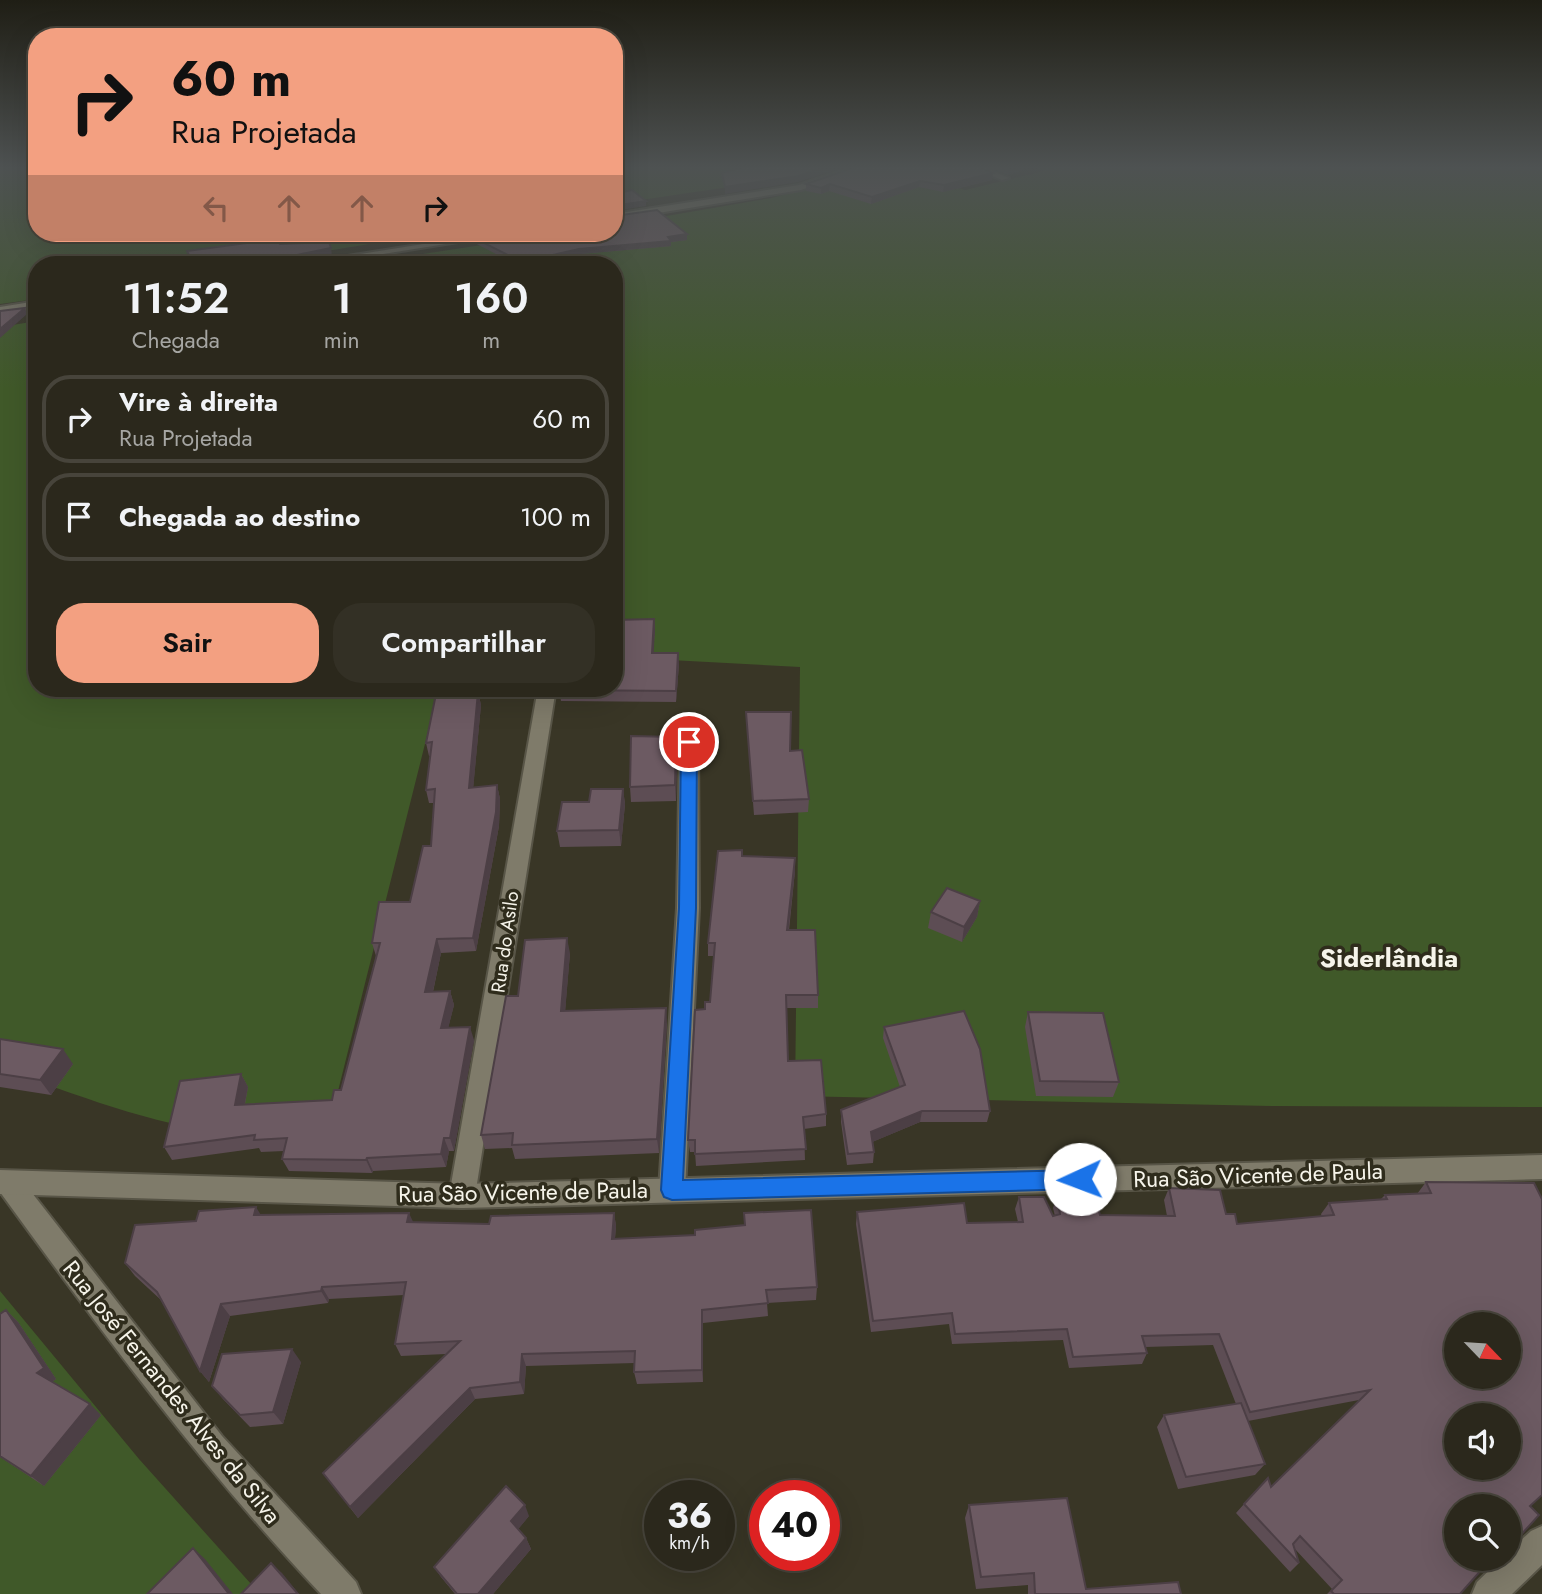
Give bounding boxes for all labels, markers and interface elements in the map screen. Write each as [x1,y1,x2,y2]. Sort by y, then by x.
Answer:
text: 60 m [171,44,291,114]
icon: right [56,56,147,147]
text: Rua Projetada [171,109,357,155]
icon: left [197,189,235,227]
icon: ahead [270,189,308,227]
icon: ahead [343,189,381,227]
icon: right [416,189,454,227]
text: 11:52 [122,268,229,329]
text: 1 [331,268,352,329]
text: 160 [454,268,529,329]
text: Chegada [132,323,220,357]
text: min [324,323,360,357]
text: m [482,323,500,357]
text: Vire à direita [119,383,278,421]
icon: right [60,400,98,438]
text: 60 m [532,400,591,438]
text: Rua Projetada [119,421,253,455]
icon: arrive [60,498,98,536]
text: Chegada ao destino [119,498,360,536]
text: 100 m [520,498,591,536]
button: Sair [56,603,319,683]
button: Compartilhar [333,603,595,683]
pin [659,712,719,772]
icon: arrive [670,723,708,761]
street label: Rua do Asilo [485,889,525,995]
district label: Siderlândia [1320,939,1458,977]
position arrow [1043,1142,1117,1216]
street label: Rua São Vicente de Paula [1133,1154,1383,1196]
street label: Rua São Vicente de Paula [398,1173,648,1211]
street label: Rua José Fernandes Alves da Silva [55,1253,289,1531]
north arrow [1444,1312,1521,1390]
map controls [1444,1312,1521,1571]
button: sound [1444,1403,1521,1480]
speed limit sign: 40 [749,1480,840,1571]
text: 36 [667,1491,712,1541]
button: search [1444,1494,1521,1571]
text: km/h [669,1530,710,1556]

